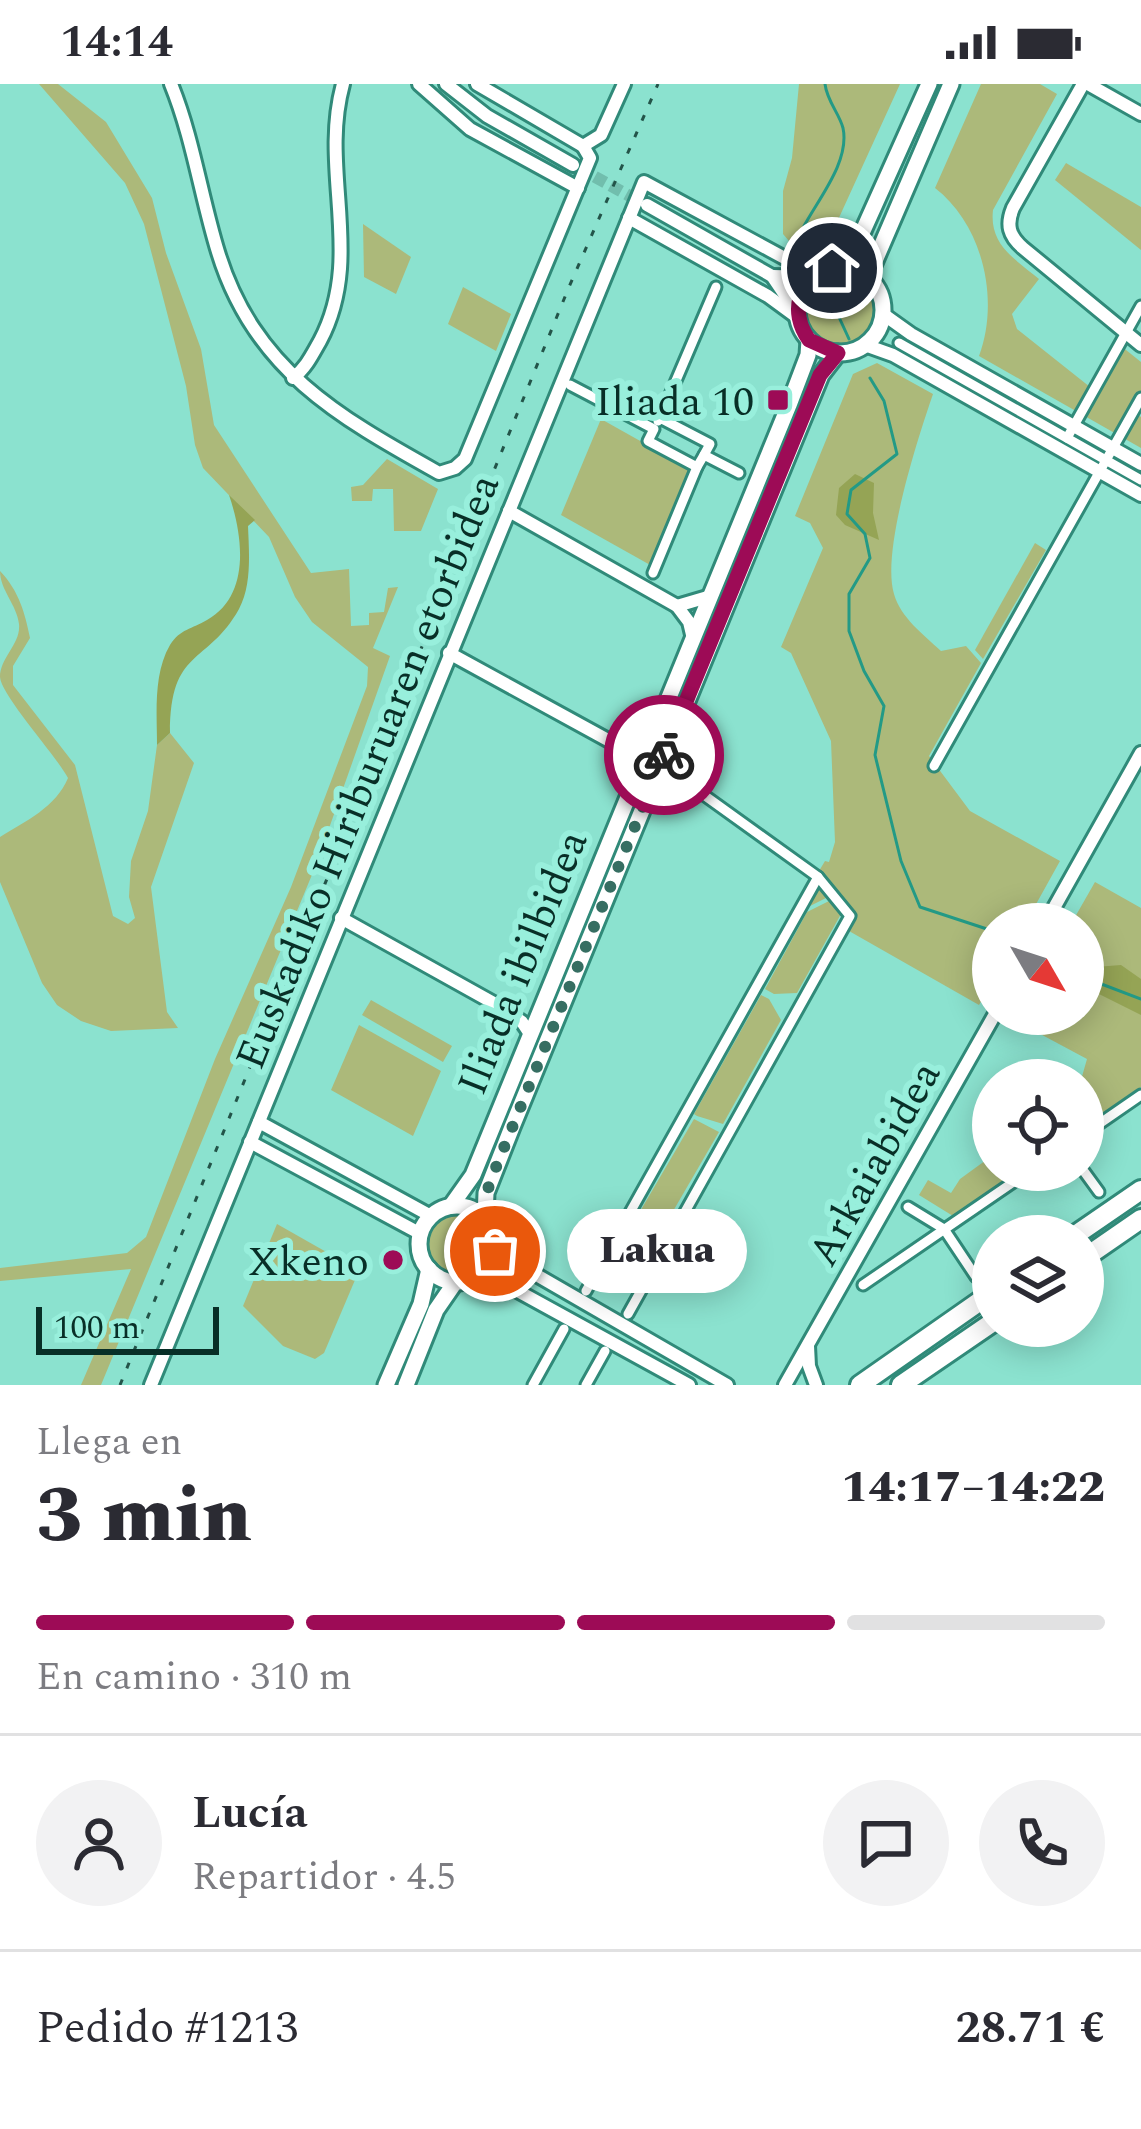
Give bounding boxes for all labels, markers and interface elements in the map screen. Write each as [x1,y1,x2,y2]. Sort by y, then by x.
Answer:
text: 14:14 [60,8,173,77]
pin [781,217,883,319]
icon: home [799,235,865,301]
place label: Iliada 10 [595,371,754,434]
marker: Iliada 10 [765,387,791,413]
street label: Euskadiko Hiriburuaren etorbidea [220,464,517,1079]
courier [604,695,724,815]
icon: bike [631,722,697,788]
street label: Iliada ibilbidea [442,821,605,1105]
north arrow [972,903,1104,1035]
map controls [972,903,1104,1347]
street label: Arkaiabidea [793,1050,958,1278]
button: locate [972,1059,1104,1191]
pin [444,1200,546,1302]
callout: Lakua [567,1209,747,1293]
button: layers [972,1215,1104,1347]
icon: bag [462,1218,528,1284]
text: Lakua [599,1221,715,1280]
place label: Xkeno [248,1231,369,1294]
marker: Xkeno [380,1247,406,1273]
scale bar [36,1301,219,1354]
text: 100 m [54,1303,140,1353]
text: Llega en [36,1413,182,1472]
text: 14:17–14:22 [841,1453,1105,1522]
text: 3 min [36,1457,252,1576]
text: En camino · 310 m [36,1648,352,1707]
text: Lucía [192,1779,308,1848]
button: person [36,1780,162,1906]
button: chat [823,1780,949,1906]
button: phone [979,1780,1105,1906]
text: Repartidor · 4.5 [192,1848,456,1907]
text: Pedido #1213 [36,1994,298,2063]
text: 28.71 € [955,1994,1105,2063]

